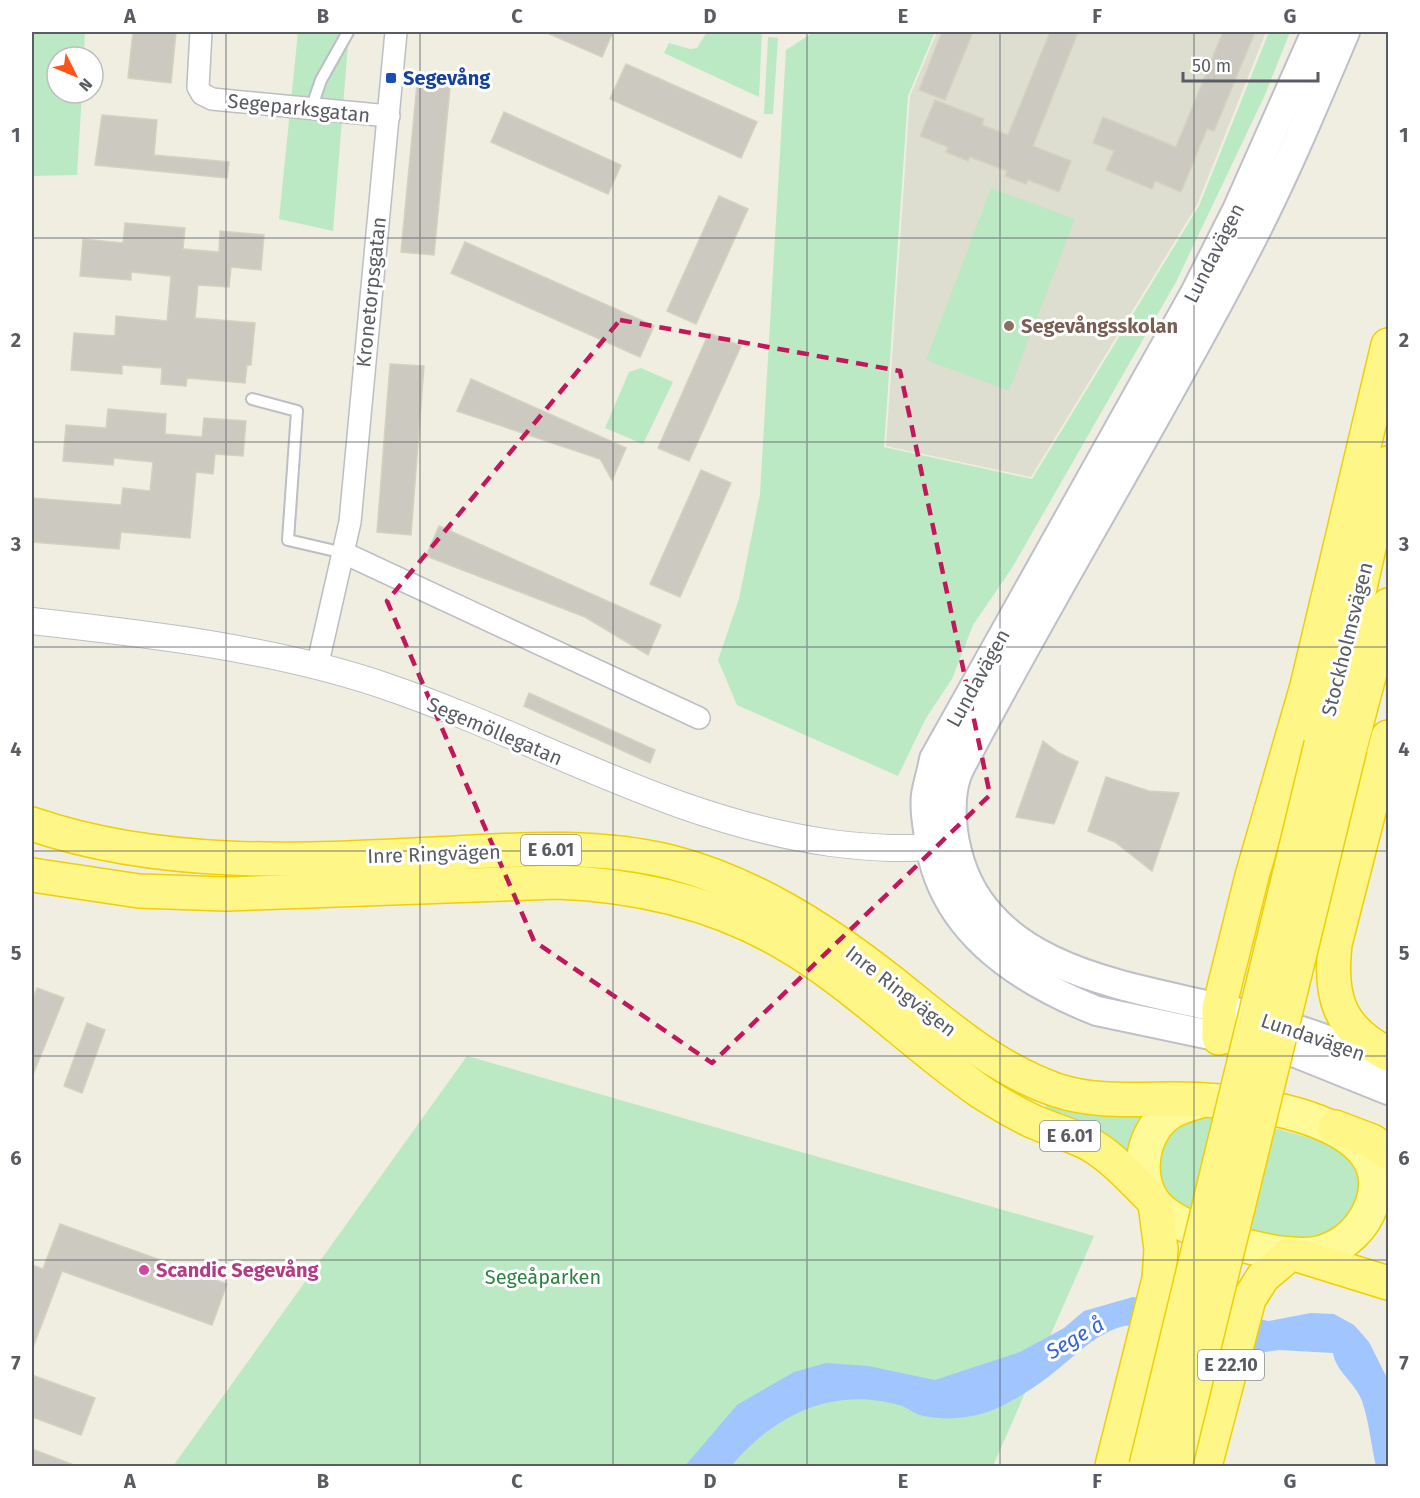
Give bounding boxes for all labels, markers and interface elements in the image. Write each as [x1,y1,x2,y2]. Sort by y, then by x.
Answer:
text: A [123,4,137,28]
text: B [317,4,329,28]
text: C [511,4,523,28]
text: D [703,4,717,28]
text: E [898,4,908,28]
text: F [1092,4,1102,28]
text: G [1284,4,1296,28]
north arrow [45,45,105,105]
scale bar [1183,45,1318,83]
text: 50 m [1192,55,1231,77]
place label: Segevång [403,66,491,90]
marker: Segevång [384,71,398,85]
text: N [75,75,96,95]
street label: Segeparksgatan [227,89,371,127]
text: 1 [11,123,21,147]
text: 1 [1399,123,1409,147]
street label: Lundavägen [1179,199,1249,307]
street label: Kronetorpsgatan [351,215,391,369]
place label: Segevångsskolan [1021,314,1178,338]
marker: Segevångsskolan [1002,319,1016,333]
text: 2 [11,328,21,352]
text: 2 [1399,328,1409,352]
text: 3 [10,532,21,556]
text: 3 [1398,532,1409,556]
street label: Stockholmsvägen [1316,560,1378,718]
street label: Lundavägen [941,625,1015,731]
street label: Segemöllegatan [424,692,566,770]
text: 4 [10,737,22,761]
text: 4 [1398,737,1410,761]
road number: E 6.01 [521,835,581,865]
street label: Inre Ringvägen [367,840,501,868]
street label: Inre Ringvägen [841,940,961,1042]
text: 5 [11,941,22,965]
text: 5 [1399,941,1410,965]
street label: Lundavägen [1258,1008,1368,1066]
road number: E 6.01 [1040,1121,1100,1151]
text: 6 [10,1146,22,1170]
text: 6 [1398,1146,1410,1170]
place label: Scandic Segevång [156,1258,320,1282]
marker: Scandic Segevång [137,1263,151,1277]
park label: Segeåparken [485,1265,601,1289]
water label: Sege å [1041,1311,1109,1365]
road number: E 22.10 [1198,1350,1264,1380]
text: 7 [11,1351,21,1375]
text: 7 [1399,1351,1409,1375]
text: A [123,1469,137,1493]
text: B [317,1469,329,1493]
text: C [511,1469,523,1493]
text: D [703,1469,717,1493]
text: E [898,1469,908,1493]
text: F [1092,1469,1102,1493]
text: G [1284,1469,1296,1493]

